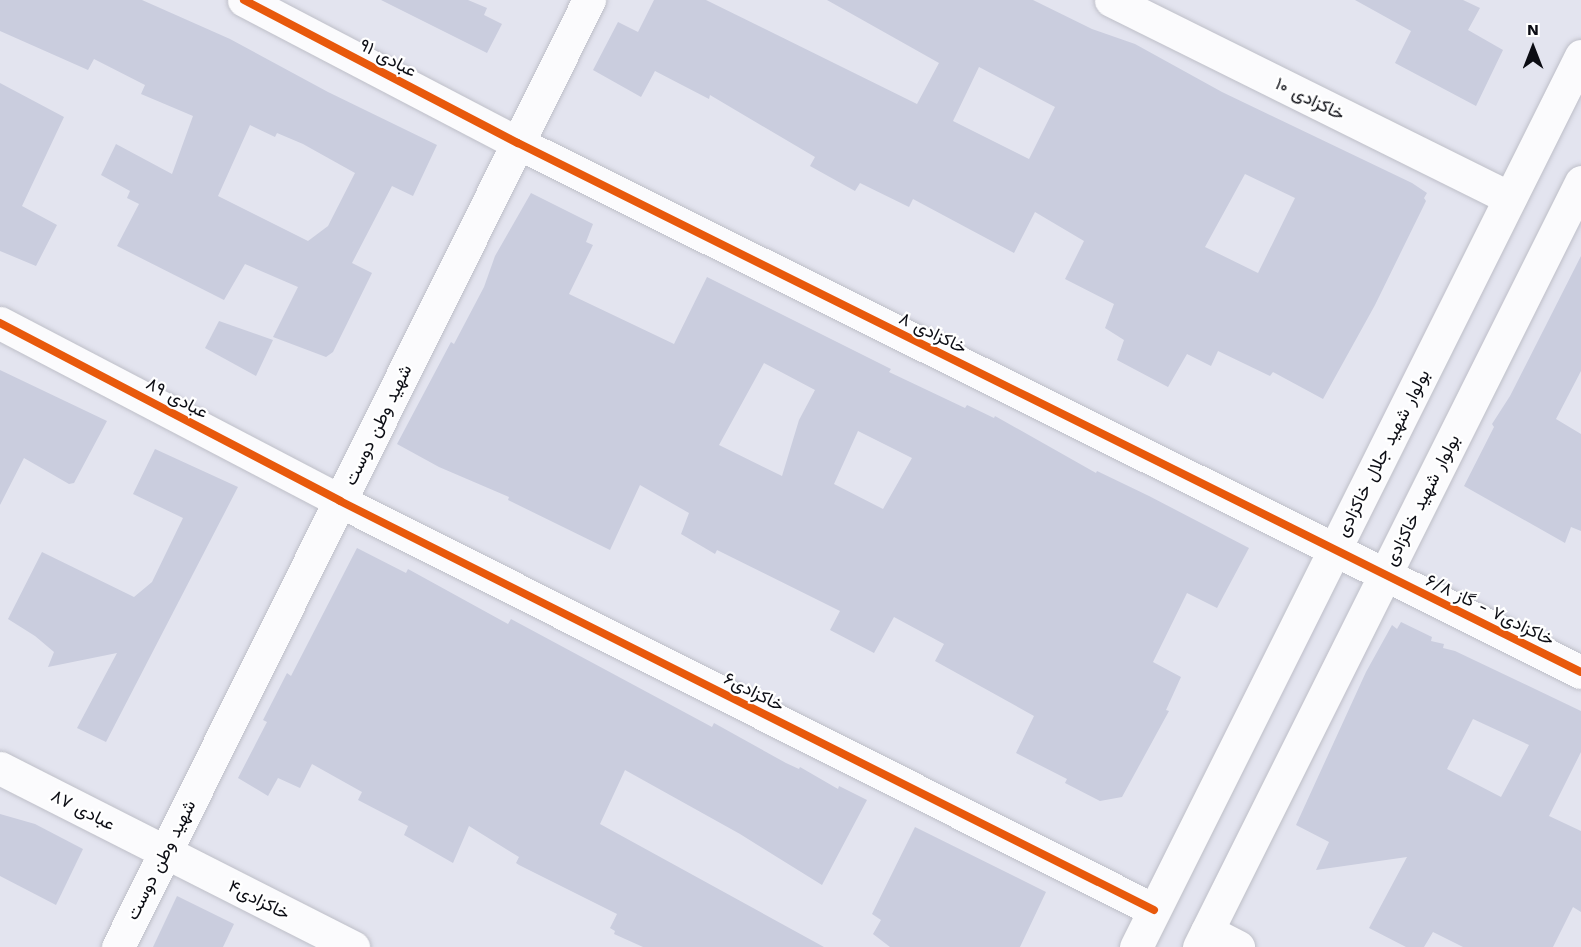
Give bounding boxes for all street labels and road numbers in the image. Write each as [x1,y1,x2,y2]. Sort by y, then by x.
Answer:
street label: عبادی ۹۱ [356,34,420,82]
street label: خاکزادی ۱۰ [1272,73,1348,125]
street label: خاکزادی ۸ [896,307,970,359]
street label: شهید وطن دوست [339,361,417,489]
street label: بولوار شهید جلال خاکزادی [1331,366,1435,540]
street label: عبادی ۸۹ [142,373,212,423]
street label: بولوار شهید خاکزادی [1380,431,1464,569]
street label: خاکزادی۷ - گاز ۶/۸ [1422,570,1558,650]
street label: خاکزادی۶ [720,668,788,716]
street label: عبادی ۸۷ [47,785,119,835]
street label: شهید وطن دوست [121,796,201,924]
street label: خاکزادی۴ [225,875,293,925]

